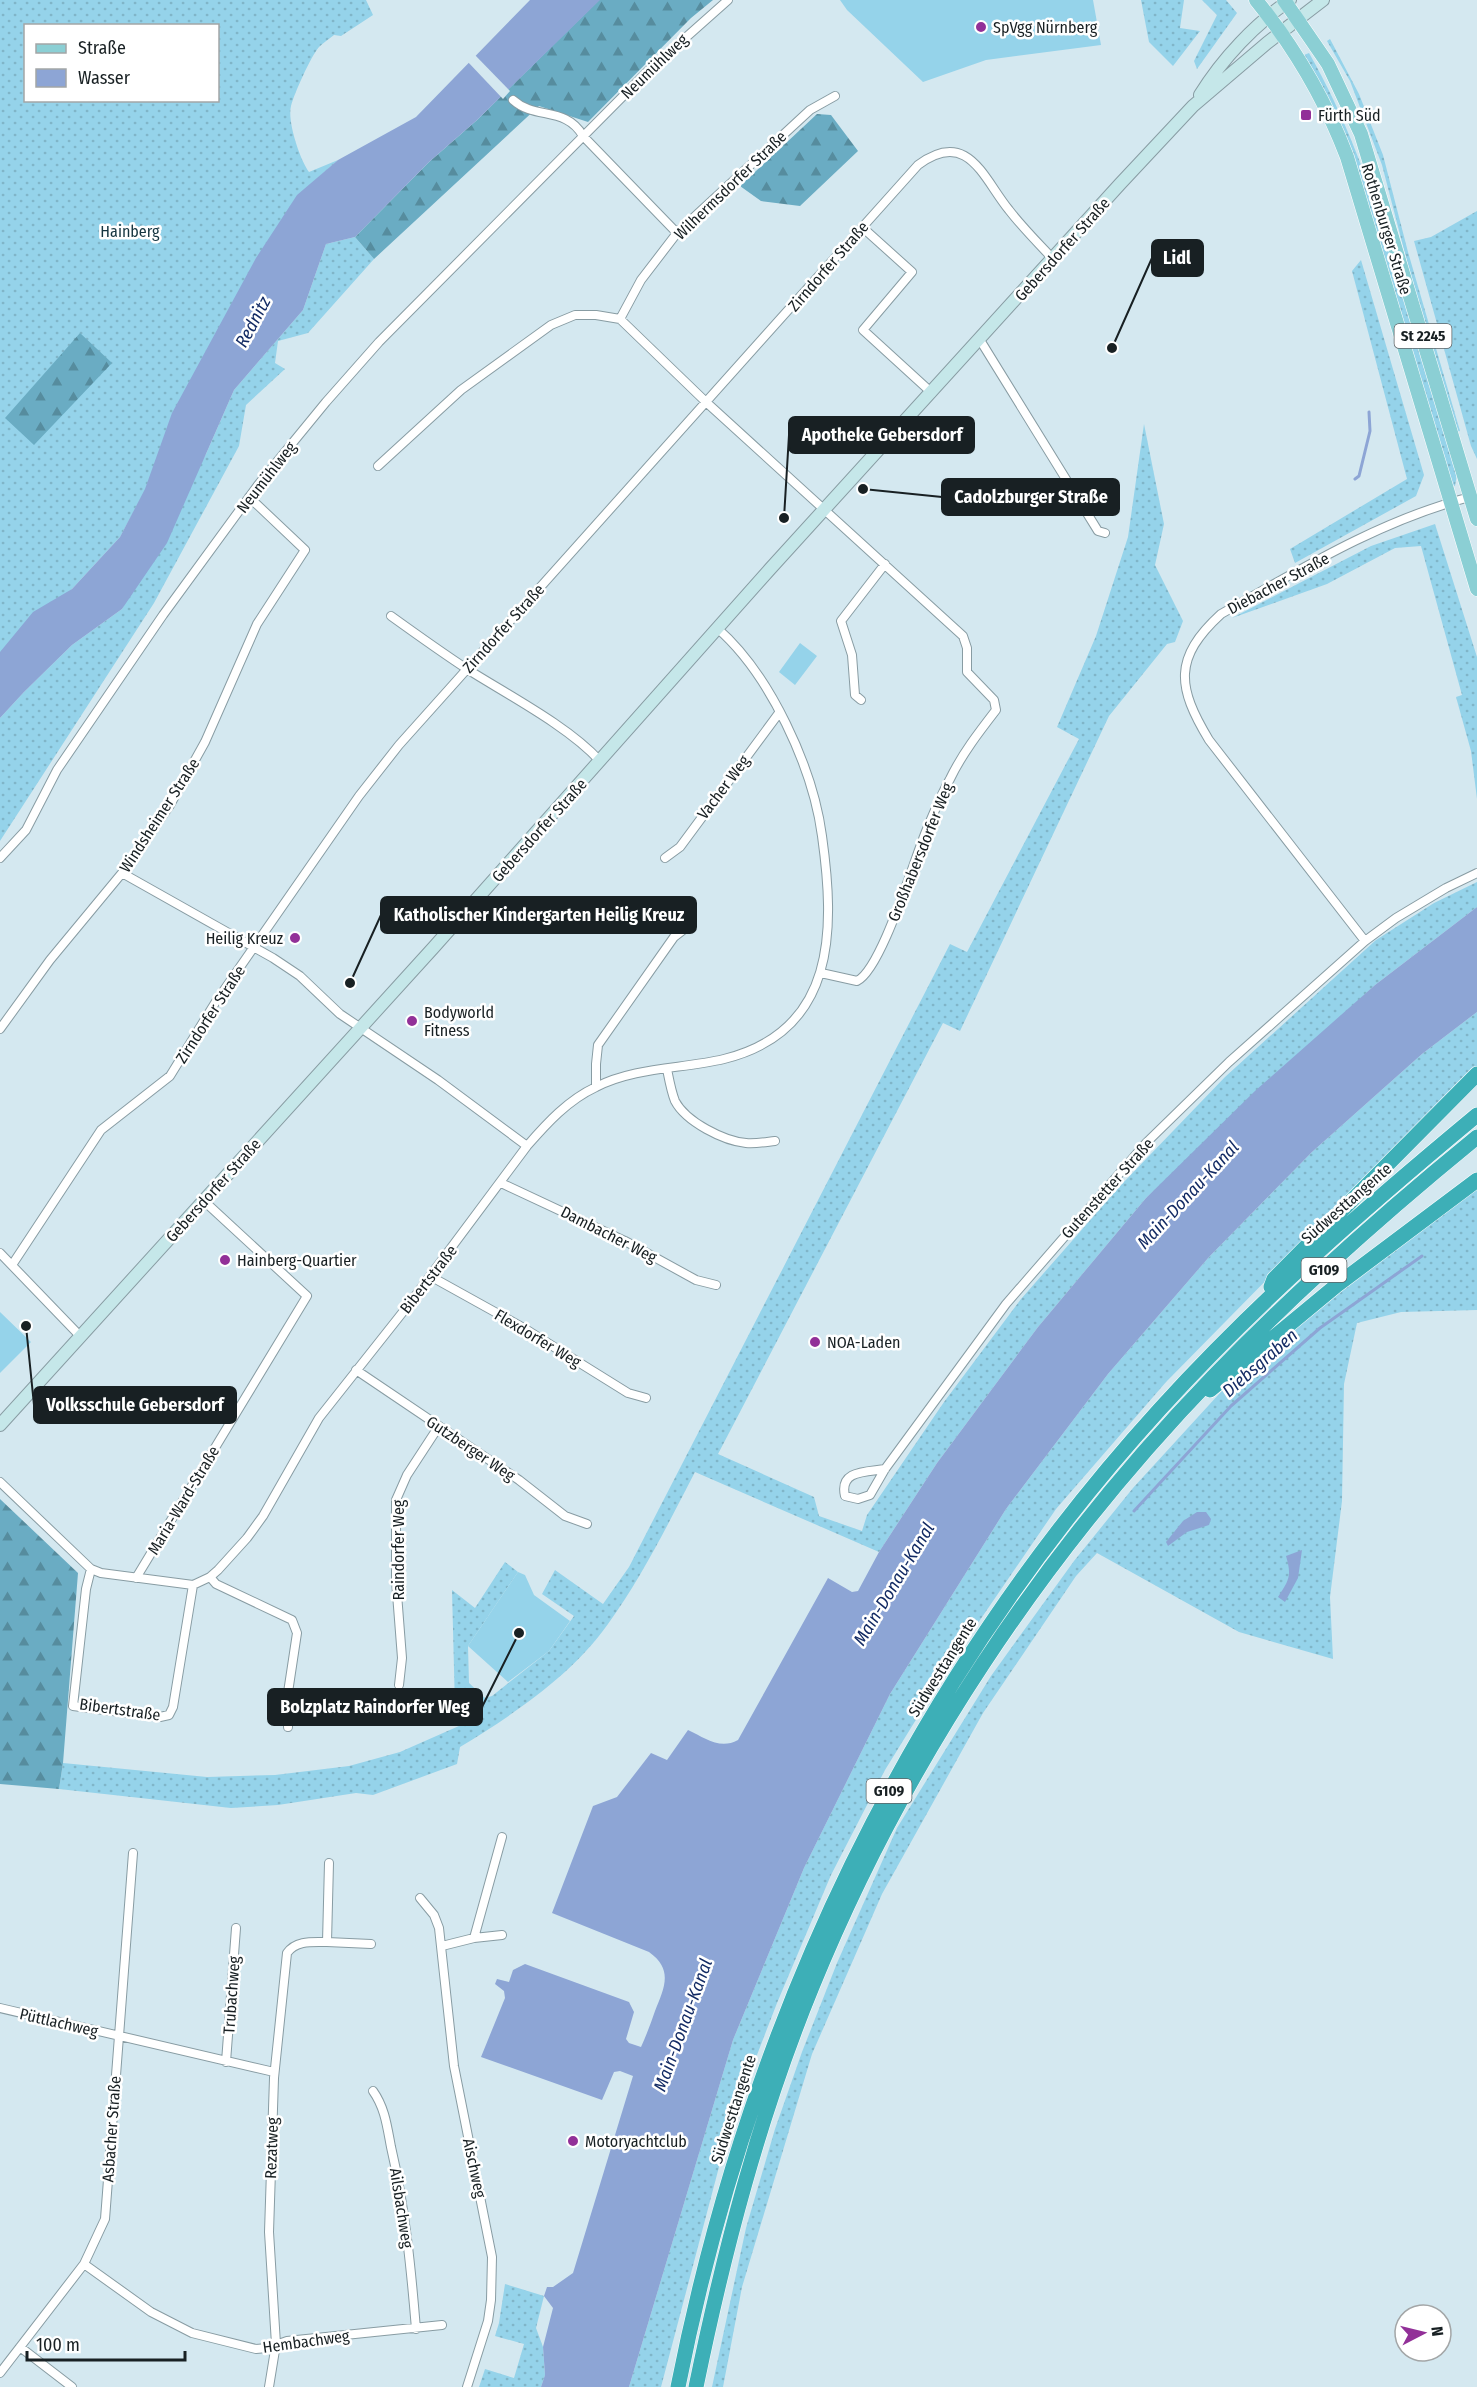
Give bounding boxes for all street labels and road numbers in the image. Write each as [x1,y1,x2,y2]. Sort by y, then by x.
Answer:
street label: Neumühlweg [617,30,692,103]
street label: Wilhermsdorfer Straße [670,127,790,244]
street label: Rothenburger Straße [1358,161,1416,297]
street label: Gebersdorfer Straße [1011,194,1114,305]
street label: Zirndorfer Straße [784,217,873,315]
road number: St 2245 [1394,324,1452,348]
street label: Neumühlweg [233,438,300,517]
street label: Diebacher Straße [1224,549,1332,618]
street label: Zirndorfer Straße [459,580,548,677]
street label: Vacher Weg [693,751,754,823]
street label: Windsheimer Straße [115,755,203,876]
street label: Gebersdorfer Straße [488,775,591,886]
street label: Großhabersdorfer Weg [884,780,957,924]
street label: Zirndorfer Straße [172,962,249,1067]
street label: Gutenstetter Straße [1057,1134,1158,1242]
street label: Gebersdorfer Straße [162,1135,265,1246]
street label: Südwesttangente [1297,1159,1395,1248]
street label: Dambacher Weg [558,1202,660,1267]
street label: Bibertstraße [396,1241,461,1317]
road number: G109 [1302,1258,1346,1282]
street label: Flexdorfer Weg [491,1305,585,1372]
street label: Gutzberger Weg [423,1412,519,1485]
street label: Maria-Ward-Straße [144,1442,223,1558]
street label: Raindorfer Weg [389,1499,408,1600]
street label: Südwesttangente [904,1614,981,1720]
street label: Bibertstraße [78,1694,162,1725]
road number: G109 [866,1779,912,1803]
street label: Trubachweg [219,1955,244,2035]
street label: Püttlachweg [18,2004,100,2041]
street label: Südwesttangente [707,2052,760,2166]
street label: Asbacher Straße [98,2075,125,2183]
street label: Rezatweg [261,2117,282,2179]
street label: Aischweg [459,2137,490,2200]
street label: Ailsbachweg [386,2167,417,2250]
street label: Hembachweg [262,2326,351,2357]

